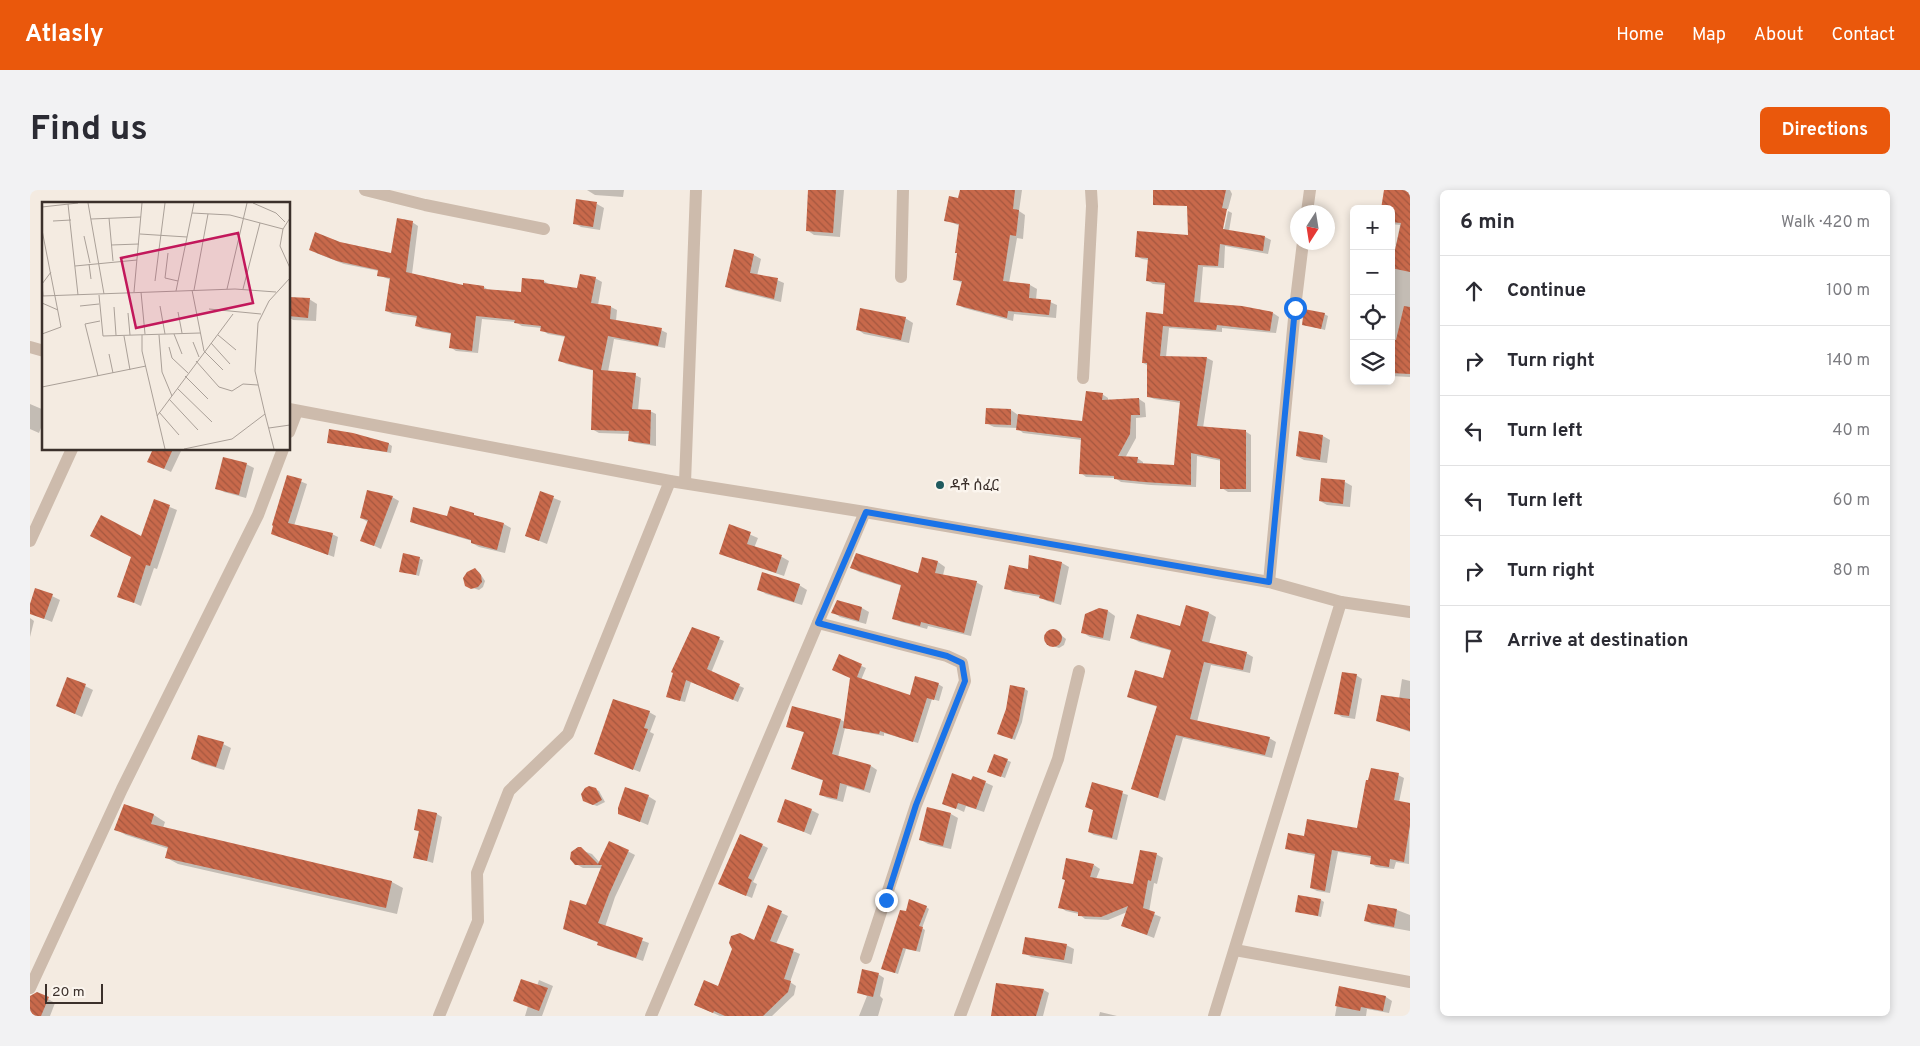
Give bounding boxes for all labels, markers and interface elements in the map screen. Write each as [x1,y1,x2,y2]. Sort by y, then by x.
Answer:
text: Atlasly [25,20,104,50]
text: Home [1616,24,1664,47]
text: Map [1692,24,1726,47]
text: About [1754,24,1803,47]
text: Contact [1831,24,1895,47]
button: Directions [1760,107,1890,154]
text: Find us [30,108,148,152]
inset map [42,202,290,450]
north arrow [1290,205,1335,250]
map controls [1350,205,1395,385]
button: + [1350,205,1395,250]
text: 6 min [1460,209,1515,236]
text: Walk · 420 m [1781,213,1870,233]
button: − [1350,250,1395,295]
icon: ahead [1460,277,1488,305]
text: Continue [1507,279,1586,303]
text: 100 m [1826,281,1870,301]
button: locate [1350,295,1395,340]
route start [1284,297,1307,320]
button: layers [1350,340,1395,385]
icon: right [1460,347,1488,375]
text: Turn right [1507,349,1595,373]
text: 140 m [1827,351,1870,371]
icon: left [1460,417,1488,445]
text: Turn left [1507,419,1583,443]
text: 40 m [1832,421,1870,441]
place label: ዳቶ ሰፈር [950,477,999,496]
marker: ዳቶ ሰፈር [934,479,946,491]
icon: left [1460,487,1488,515]
text: Turn left [1507,489,1583,513]
text: 60 m [1833,491,1870,511]
icon: right [1460,557,1488,585]
text: Turn right [1507,559,1595,583]
text: 80 m [1833,561,1870,581]
icon: arrive [1460,627,1488,655]
text: Arrive at destination [1507,629,1688,653]
route end [875,889,898,912]
scale bar [45,981,102,1004]
text: 20 m [52,984,85,1001]

